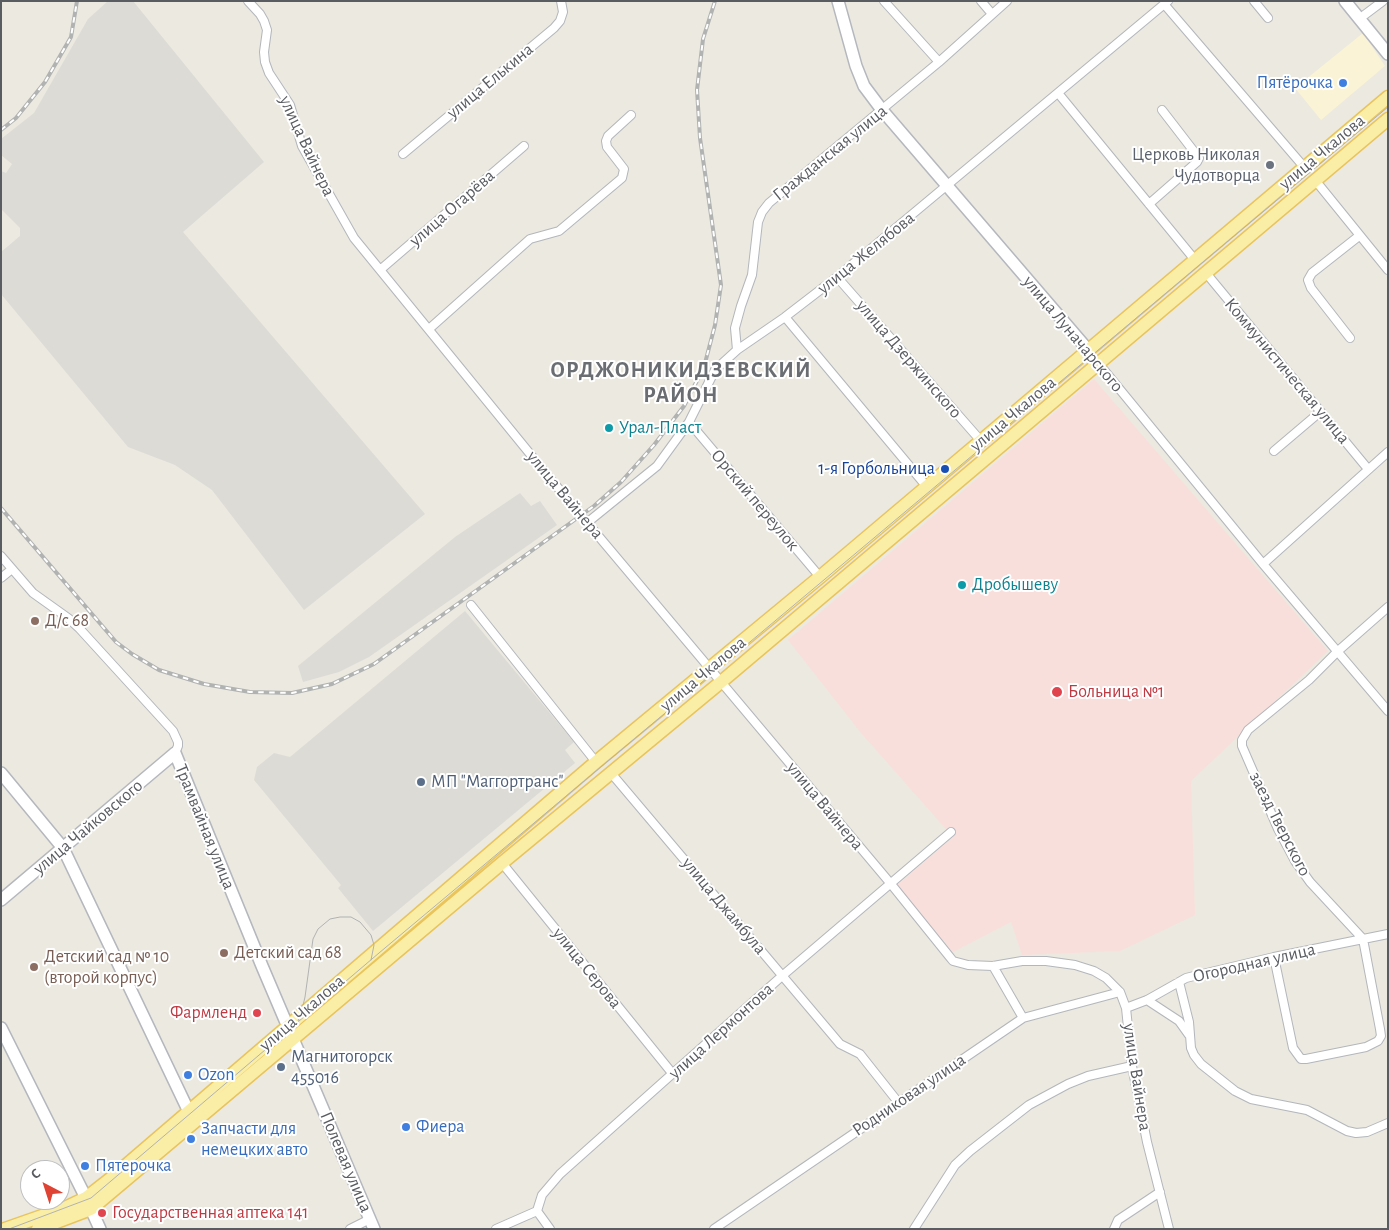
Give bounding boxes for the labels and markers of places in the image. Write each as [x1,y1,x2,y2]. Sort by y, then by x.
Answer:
place label: Пятёрочка [1256,72,1333,94]
marker: Пятёрочка [1337,77,1349,89]
place label: Церковь Николая Чудотворца [1132,144,1260,186]
marker: Церковь Николая Чудотворца [1264,159,1276,171]
place label: Урал-Пласт [619,417,701,439]
marker: Урал-Пласт [603,422,615,434]
place label: 1-я Горбольница [818,458,935,480]
marker: 1-я Горбольница [939,463,951,475]
place label: Дробышеву [972,574,1058,596]
marker: Дробышеву [956,579,968,591]
place label: Д/с 68 [45,610,89,632]
marker: Д/с 68 [29,615,41,627]
place label: Больница №1 [1068,681,1164,703]
marker: Больница №1 [1050,685,1064,699]
place label: МП "Маггортранс" [431,771,564,793]
marker: МП "Маггортранс" [415,776,427,788]
place label: Детский сад 68 [234,942,342,964]
place label: Детский сад № 10 (второй корпус) [44,946,169,989]
marker: Детский сад 68 [218,947,230,959]
marker: Детский сад № 10 (второй корпус) [28,961,40,973]
place label: Фармленд [170,1002,247,1024]
marker: Фармленд [251,1007,263,1019]
place label: Магнитогорск 455016 [291,1046,393,1088]
marker: Магнитогорск 455016 [275,1061,287,1073]
place label: Ozon [198,1064,235,1086]
marker: Ozon [182,1069,194,1081]
place label: Фиера [416,1116,465,1138]
place label: Запчасти для немецких авто [201,1118,308,1160]
marker: Фиера [400,1121,412,1133]
marker: Запчасти для немецких авто [185,1133,197,1145]
place label: Пятерочка [95,1155,172,1177]
marker: Пятерочка [79,1160,91,1172]
place label: Государственная аптека 141 [112,1202,309,1224]
marker: Государственная аптека 141 [96,1207,108,1219]

